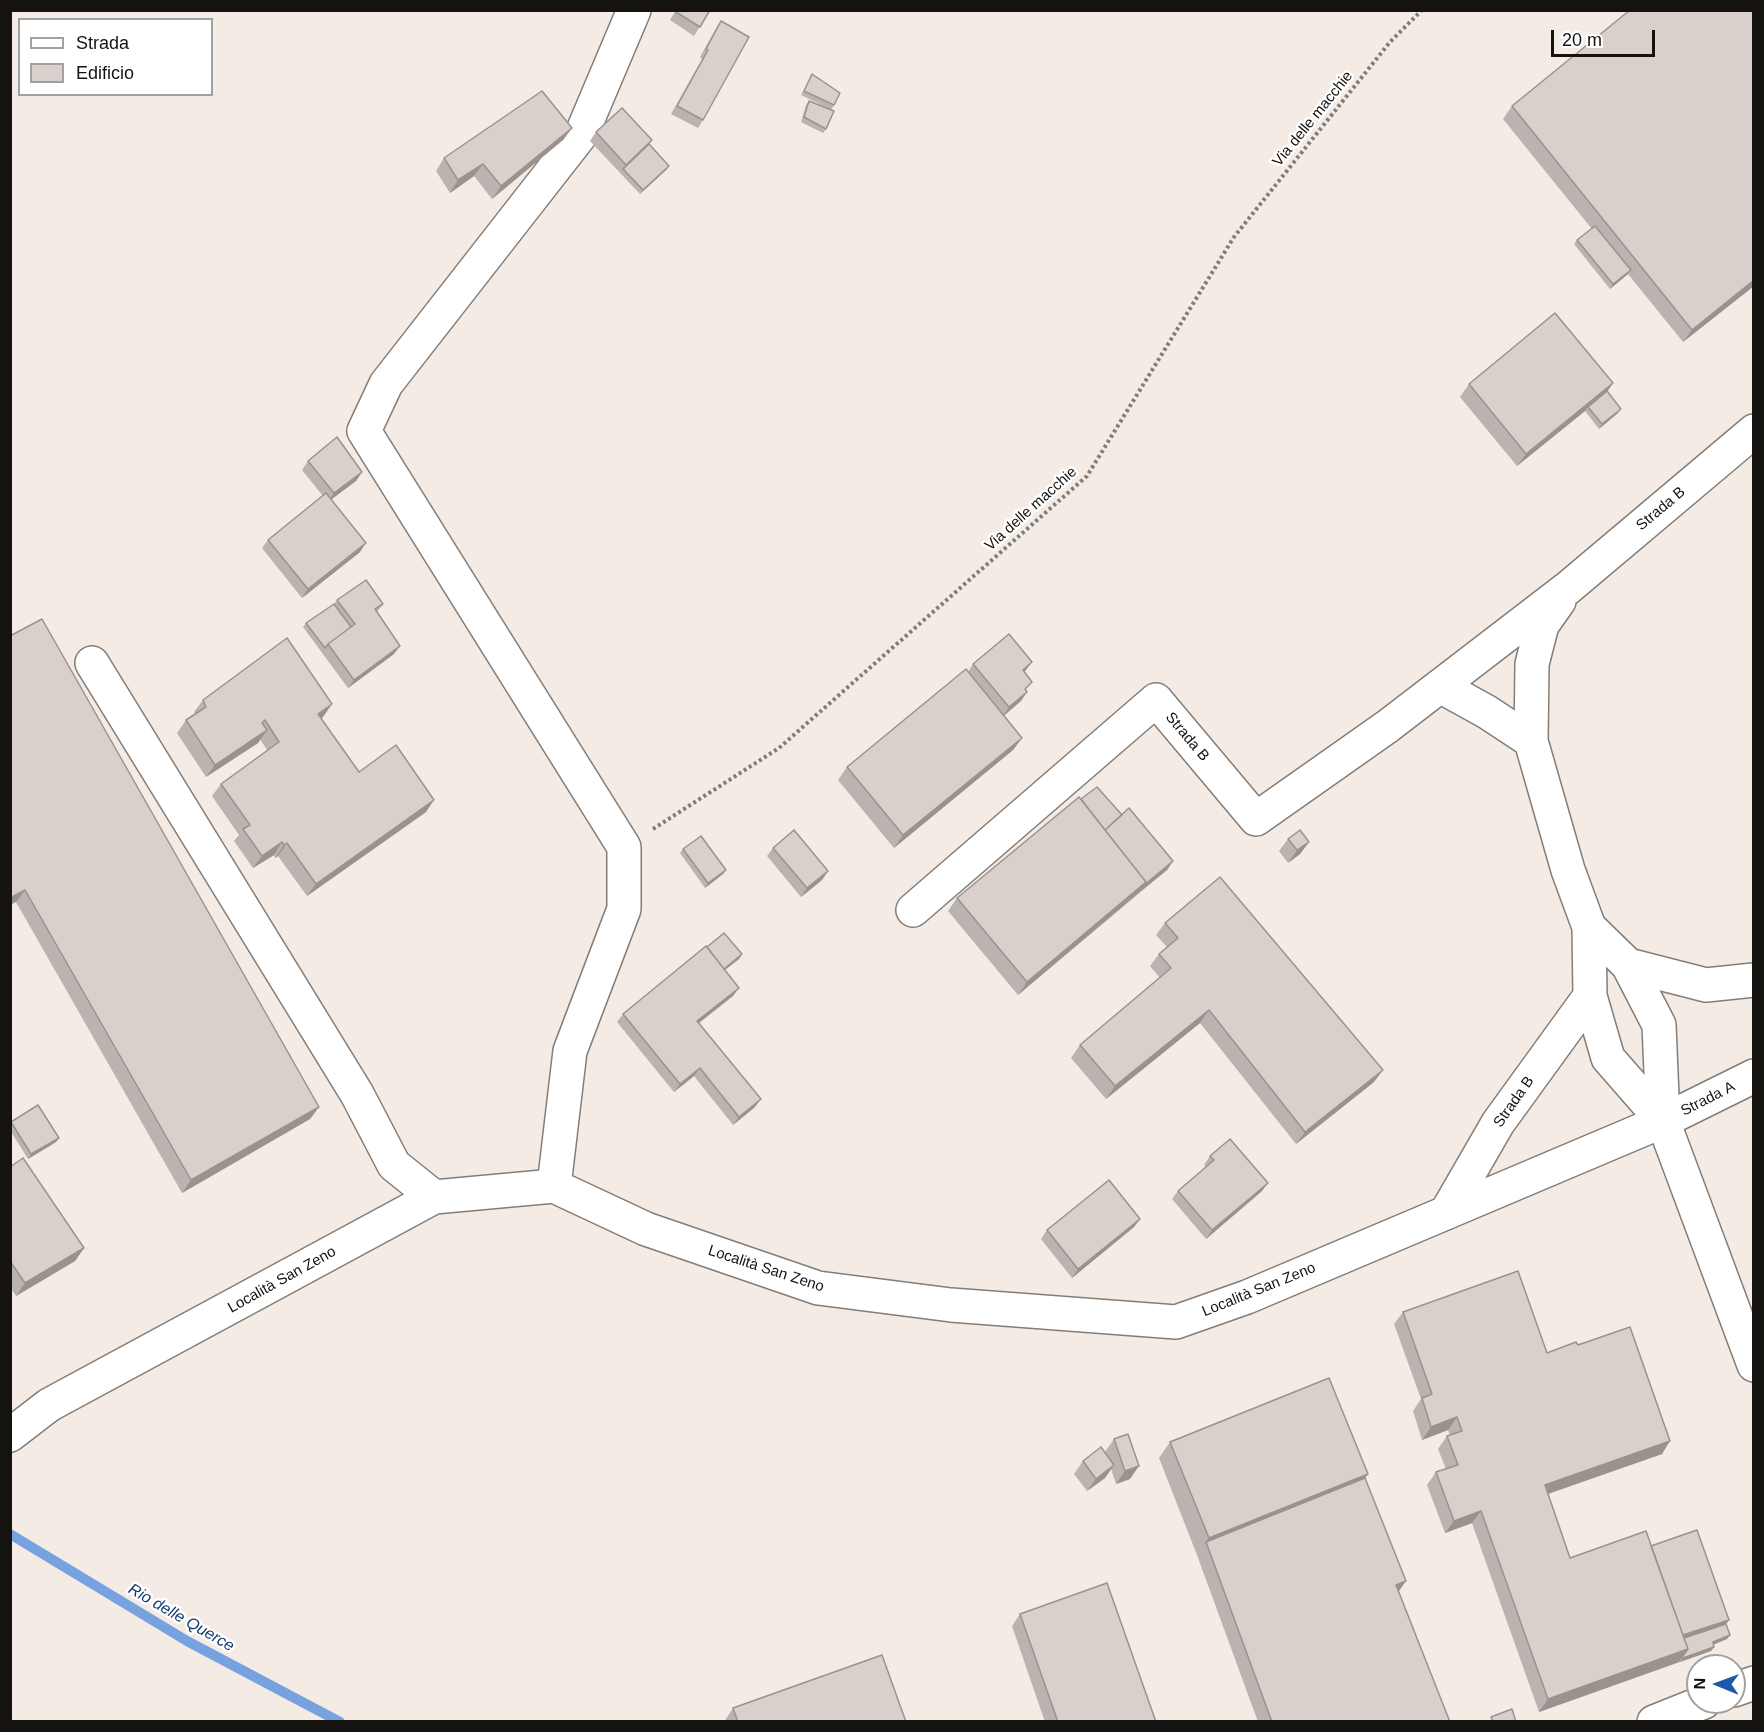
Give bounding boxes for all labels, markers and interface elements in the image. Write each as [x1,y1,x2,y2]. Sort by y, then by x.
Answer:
legend [18,18,213,96]
scale bar [1554,18,1658,56]
text: 20 m [1562,30,1602,50]
text: Strada [76,33,129,53]
text: Edificio [76,63,134,83]
street label: Via delle macchie [1269,68,1357,170]
street label: Via delle macchie [981,463,1081,555]
street label: Strada B [1633,483,1689,535]
street label: Strada B [1161,709,1213,765]
street label: Strada B [1490,1073,1538,1131]
street label: Strada A [1678,1078,1738,1120]
street label: Località San Zeno [706,1242,826,1296]
street label: Località San Zeno [225,1243,339,1317]
street label: Località San Zeno [1200,1259,1318,1321]
water label: Rio delle Querce [125,1580,237,1656]
north arrow [1686,1654,1746,1714]
text: N [1691,1678,1708,1690]

